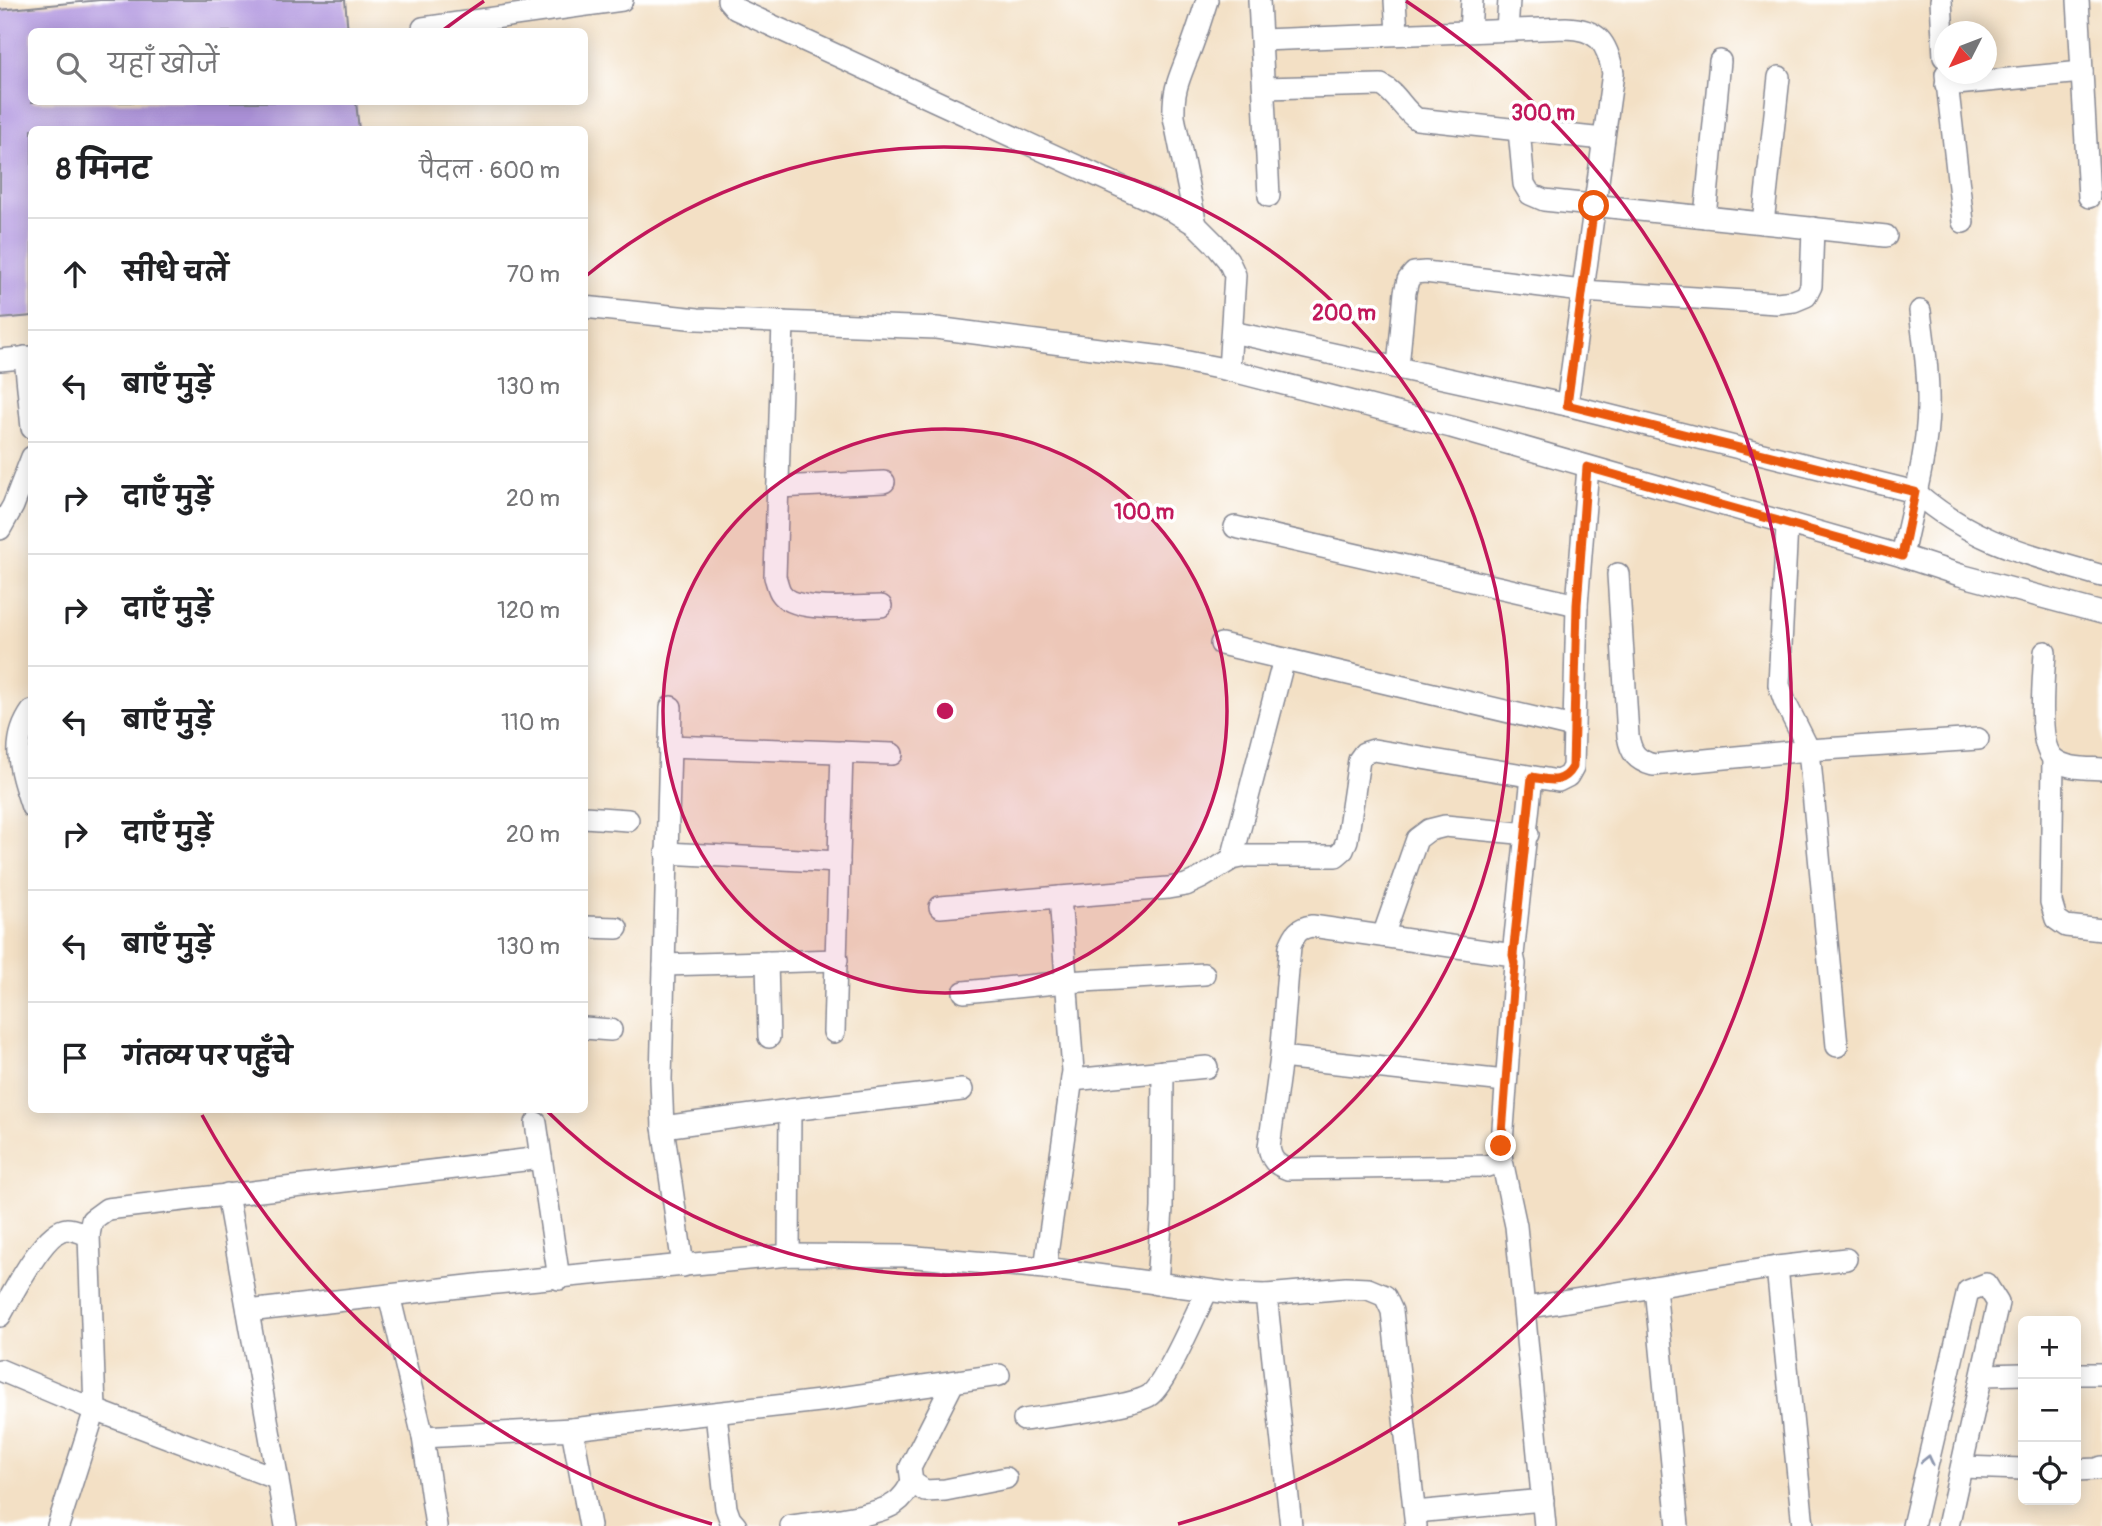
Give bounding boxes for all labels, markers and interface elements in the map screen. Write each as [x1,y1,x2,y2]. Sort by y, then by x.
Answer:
north arrow [1934,21,1997,84]
search box [28,28,588,105]
icon: search [52,48,90,86]
text: यहाँ खोजें [108,49,219,81]
text: 300 m [1511,100,1575,127]
text: 8 मिनट [56,151,150,188]
text: पैदल · 600 m [419,156,560,185]
route start [1578,190,1609,221]
icon: ahead [56,255,94,293]
text: सीधे चलें [123,257,228,289]
text: 70 m [507,260,560,289]
text: 200 m [1312,300,1376,327]
icon: left [56,367,94,405]
text: बाएँ मुड़ें [123,369,213,401]
text: 130 m [497,372,560,401]
icon: right [56,479,94,517]
text: दाएँ मुड़ें [123,481,212,513]
text: 20 m [506,484,560,513]
text: 100 m [1114,499,1174,526]
icon: right [56,591,94,629]
text: दाएँ मुड़ें [123,593,212,625]
text: 120 m [497,596,560,625]
centre of rings [933,699,957,723]
icon: left [56,703,94,741]
text: बाएँ मुड़ें [123,705,213,737]
text: 110 m [501,708,560,737]
icon: right [56,815,94,853]
text: दाएँ मुड़ें [123,817,212,849]
text: 20 m [506,820,560,849]
icon: left [56,927,94,965]
text: बाएँ मुड़ें [123,929,213,961]
text: 130 m [497,932,560,961]
icon: arrive [56,1039,94,1077]
text: गंतव्य पर पहुँचे [123,1041,292,1073]
route end [1485,1130,1516,1161]
map controls [2018,1316,2081,1505]
button: + [2018,1316,2081,1379]
button: − [2018,1379,2081,1442]
button: locate [2018,1442,2081,1505]
one-way arrow [1920,1454,1935,1466]

